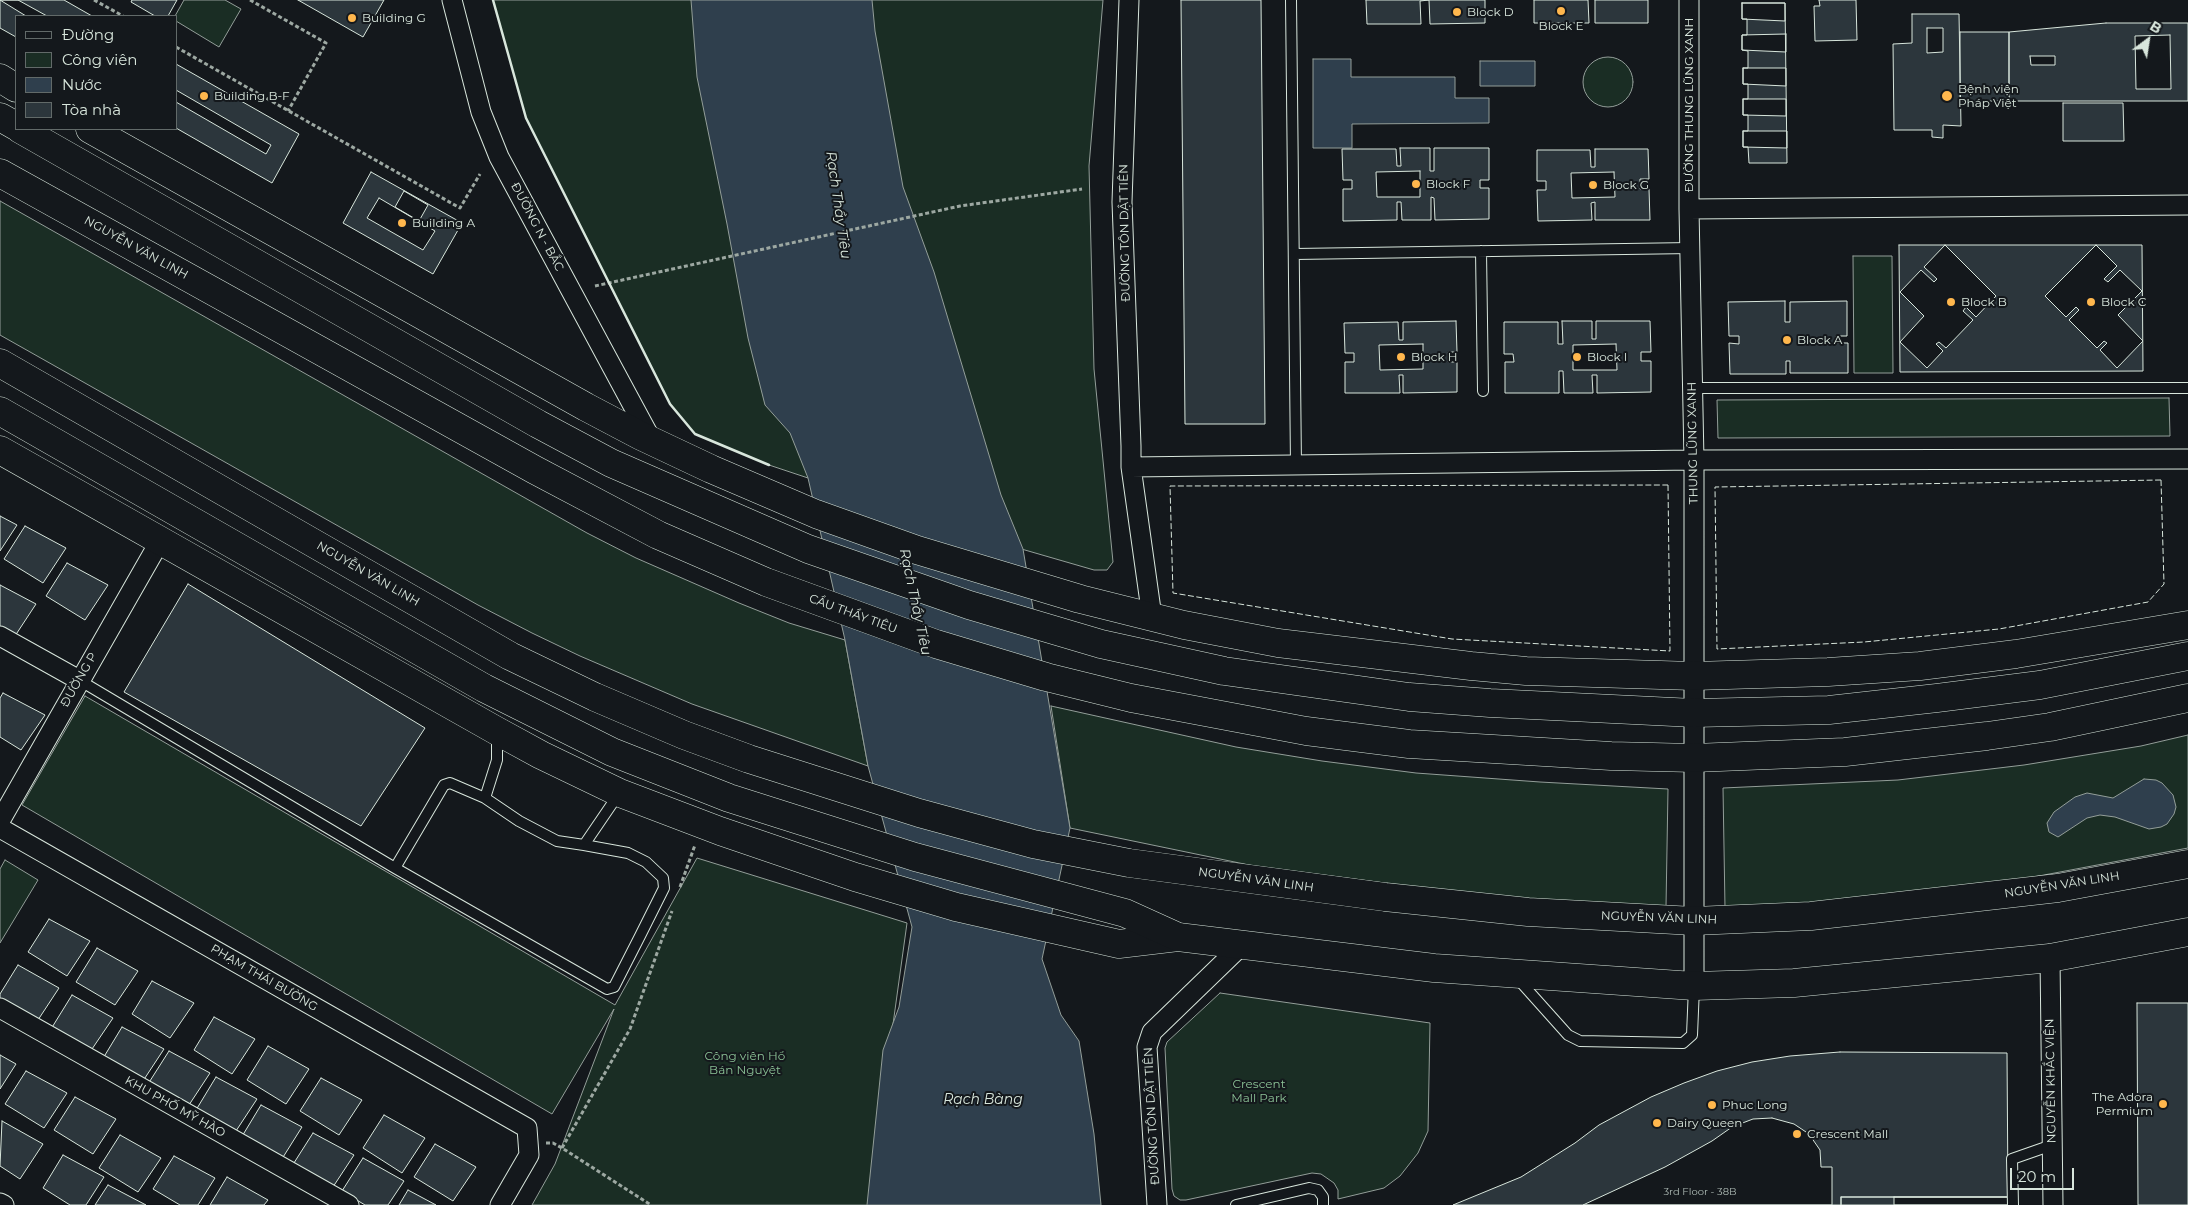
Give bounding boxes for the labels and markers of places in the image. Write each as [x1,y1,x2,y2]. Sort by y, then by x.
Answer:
place label: Block D [1467,5,1514,19]
marker: Block E [1555,5,1567,17]
marker: Block D [1451,6,1463,18]
place label: Building G [362,11,426,25]
marker: Building G [346,12,358,24]
place label: Block E [1539,19,1583,33]
place label: Bệnh viện Pháp Việt [1958,82,2019,110]
place label: Building B-F [214,89,290,103]
marker: Bệnh viện Pháp Việt [1940,89,1954,103]
marker: Building B-F [198,90,210,102]
place label: Block F [1426,177,1470,191]
marker: Block F [1410,178,1422,190]
place label: Block G [1603,178,1649,192]
marker: Block G [1587,179,1599,191]
place label: Building A [412,216,475,230]
marker: Building A [396,217,408,229]
place label: Block B [1961,295,2007,309]
place label: Block C [2101,295,2146,309]
marker: Block B [1945,296,1957,308]
marker: Block C [2085,296,2097,308]
place label: Block A [1797,333,1842,347]
marker: Block A [1781,334,1793,346]
place label: Block H [1411,350,1458,364]
place label: Block I [1587,350,1627,364]
marker: Block H [1395,351,1407,363]
marker: Block I [1571,351,1583,363]
place label: The Adora Permium [2092,1090,2153,1118]
place label: Phuc Long [1722,1098,1788,1112]
marker: The Adora Permium [2157,1098,2169,1110]
marker: Phuc Long [1706,1099,1718,1111]
place label: Dairy Queen [1667,1116,1742,1130]
marker: Dairy Queen [1651,1117,1663,1129]
place label: Crescent Mall [1807,1127,1888,1141]
marker: Crescent Mall [1791,1128,1803,1140]

